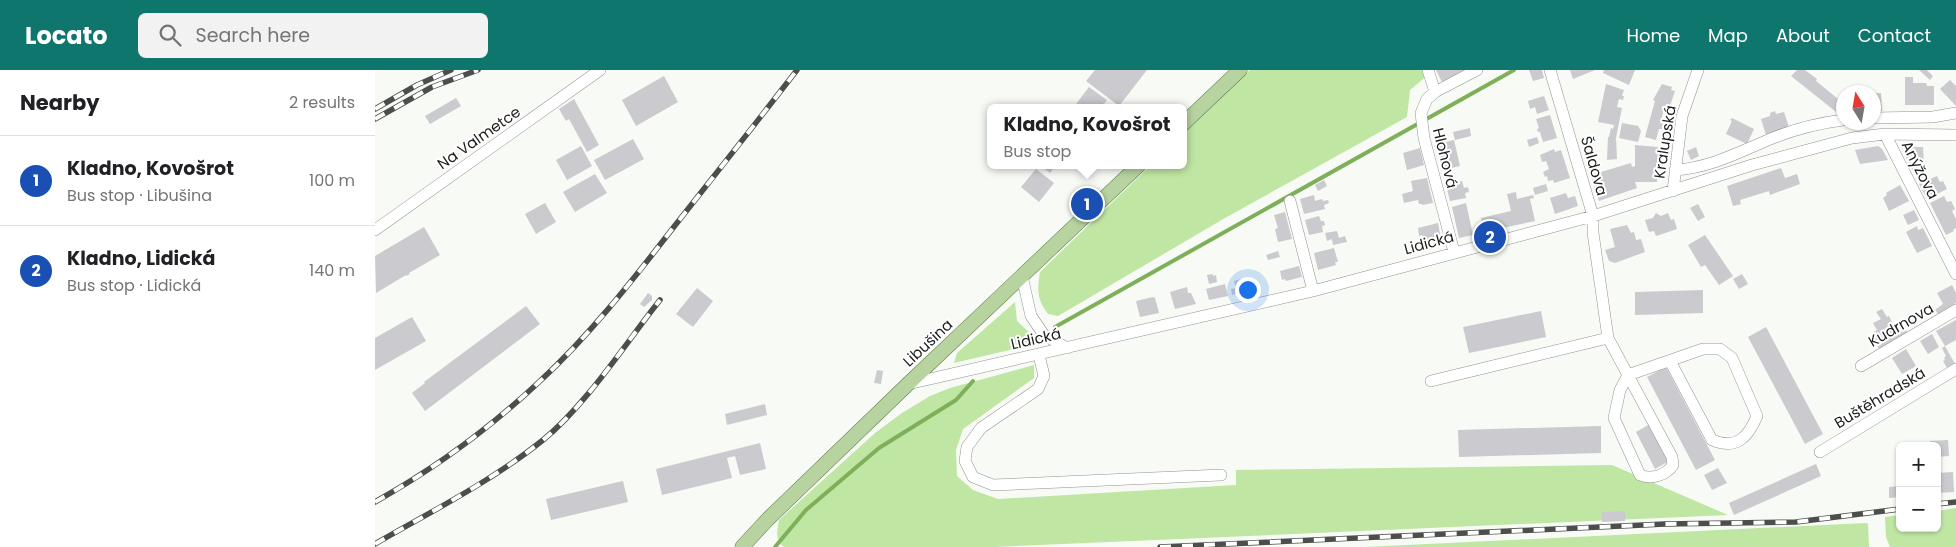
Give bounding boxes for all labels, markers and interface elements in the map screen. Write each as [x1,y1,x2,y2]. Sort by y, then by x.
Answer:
search box [138,13,488,58]
text: Locato [25,19,108,52]
icon: search [156,21,184,49]
text: Search here [196,22,310,49]
text: Home [1626,23,1680,48]
text: Map [1708,23,1748,48]
text: About [1776,23,1830,48]
text: Contact [1858,23,1931,48]
north arrow [1836,85,1881,130]
text: Nearby [20,88,100,117]
text: 2 results [289,91,355,114]
street label: Na Valmetce [433,101,525,174]
popup [987,104,1187,169]
street label: Kralupská [1648,104,1681,180]
text: Kladno, Kovošrot [1004,111,1170,138]
street label: Hlohová [1428,126,1463,190]
street label: Šaldova [1576,134,1613,198]
street label: Anýžova [1897,137,1944,203]
text: Bus stop [1004,140,1071,163]
text: Kladno, Kovošrot [67,155,234,182]
text: 1 [33,169,39,192]
text: 100 m [309,169,355,192]
text: Bus stop · Libušina [67,184,212,207]
pin: 1 [1071,185,1103,223]
pin: 2 [1474,218,1506,256]
street label: Lidická [1402,226,1456,259]
text: Kladno, Lidická [67,245,215,272]
text: 2 [31,259,41,282]
text: 140 m [309,259,355,282]
text: Bus stop · Lidická [67,274,201,297]
your location [1235,277,1261,303]
street label: Kudrnova [1864,297,1937,352]
street label: Libušina [898,314,957,371]
street label: Lidická [1009,323,1063,354]
street label: Buštěhradská [1830,362,1929,433]
map controls [1896,442,1941,532]
button: + [1896,442,1941,487]
button: − [1896,487,1941,532]

